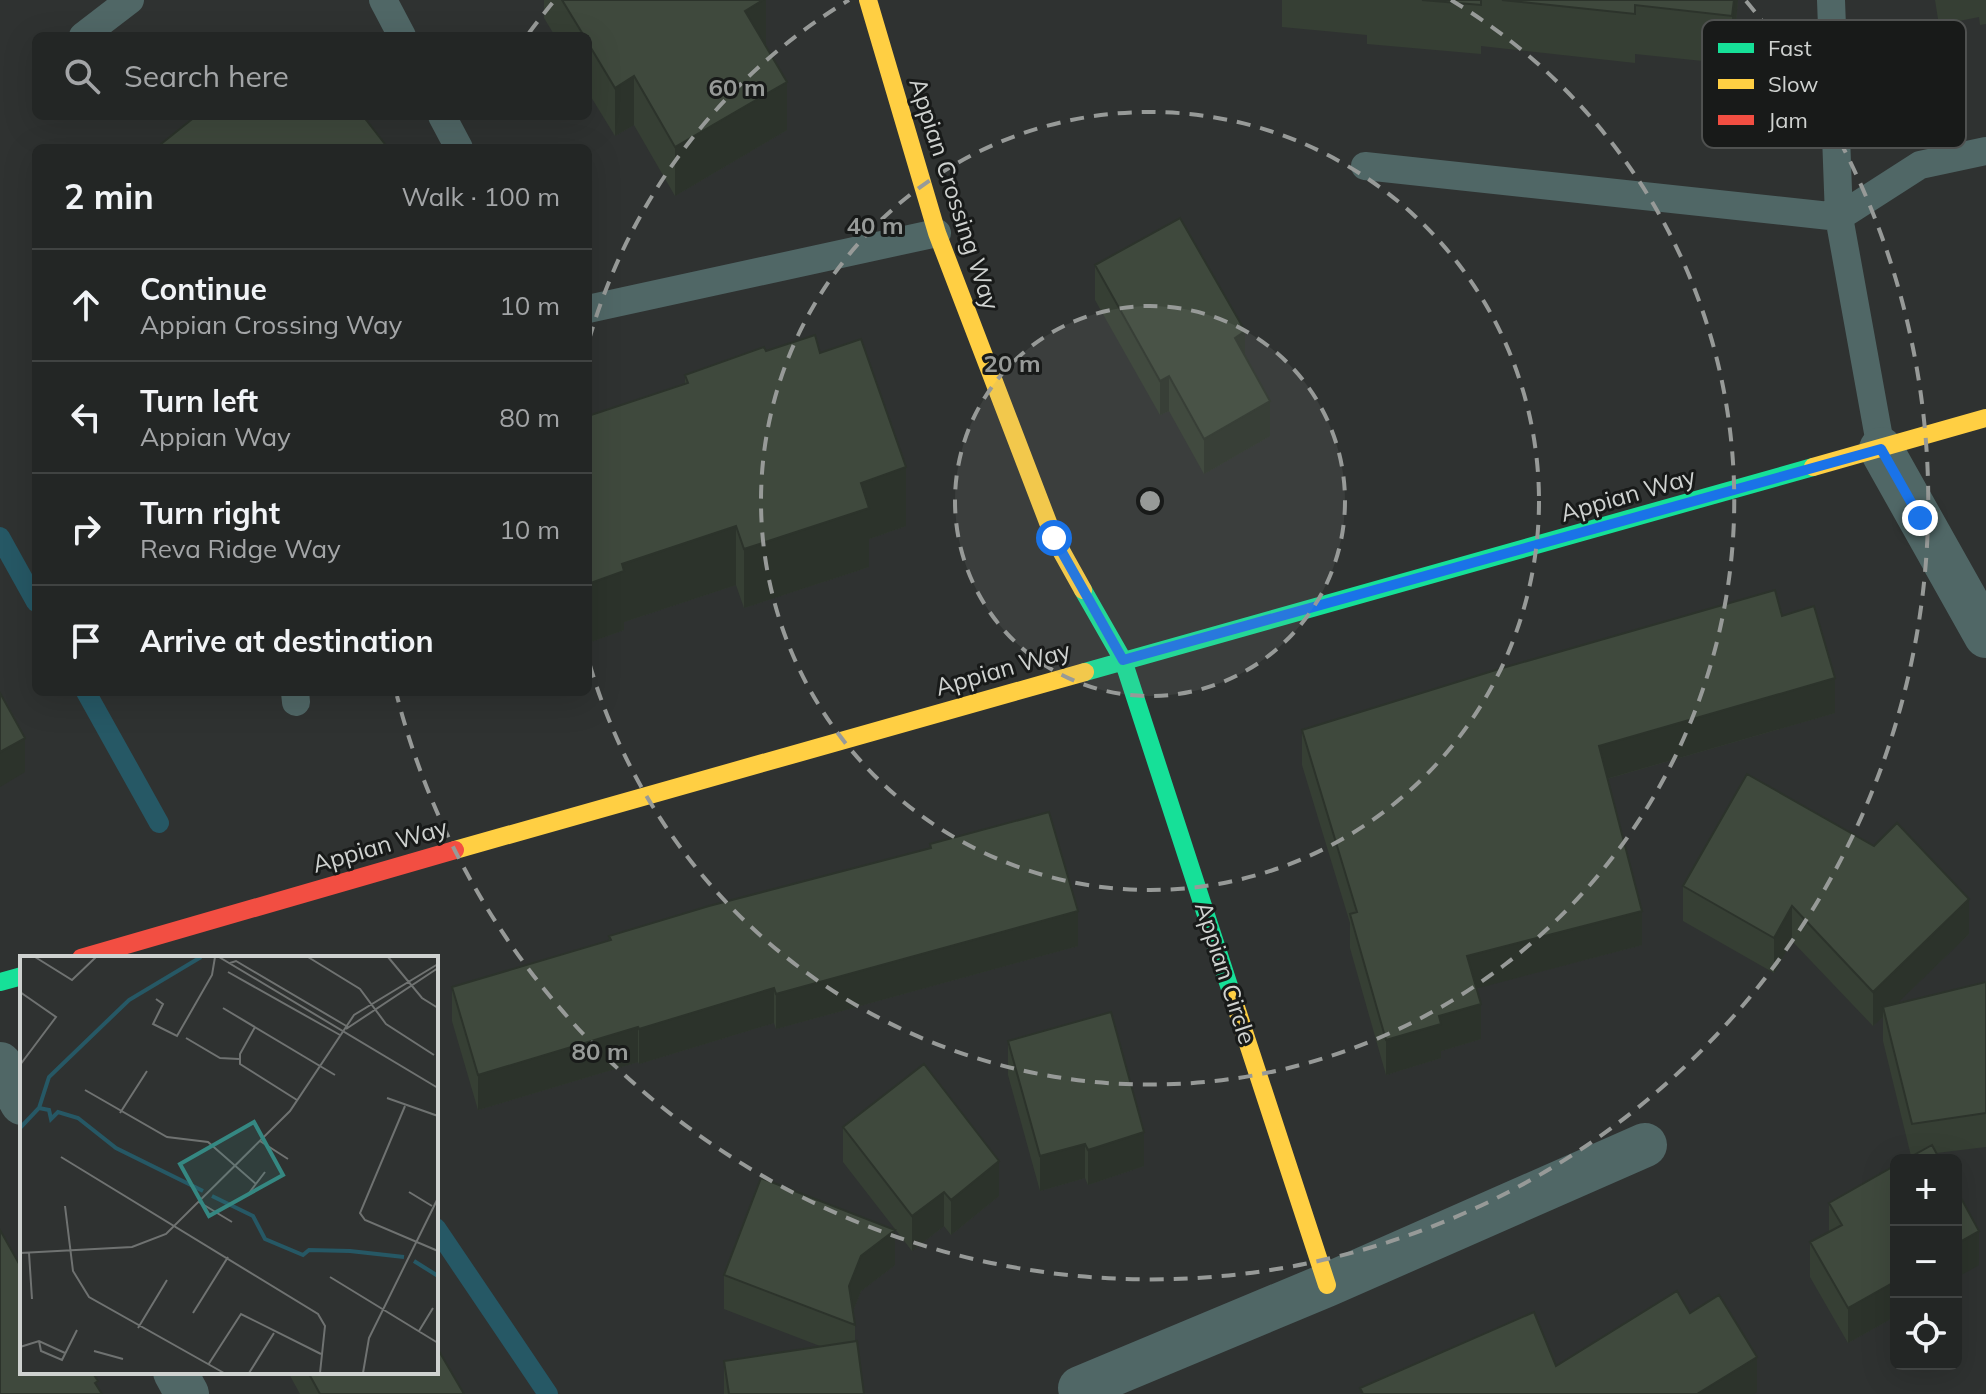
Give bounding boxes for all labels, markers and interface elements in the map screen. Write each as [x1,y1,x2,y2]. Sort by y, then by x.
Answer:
legend [1702,20,1966,148]
search box [32,32,592,120]
text: Fast [1768,34,1812,62]
icon: search [60,54,104,98]
text: Search here [124,57,289,95]
text: Slow [1768,70,1818,98]
text: 60 m [709,72,765,102]
street label: Appian Crossing Way [903,74,1007,314]
text: Jam [1768,106,1808,134]
text: 2 min [64,175,154,218]
text: Walk · 100 m [401,180,560,213]
text: 40 m [847,210,903,240]
text: Continue [140,270,267,308]
icon: ahead [64,283,108,327]
text: 10 m [499,289,560,322]
text: Appian Crossing Way [140,308,402,341]
text: 20 m [984,348,1040,378]
text: Turn left [140,382,258,420]
icon: left [64,395,108,439]
text: 80 m [499,401,560,434]
text: Appian Way [140,420,291,453]
street label: Appian Way [1557,460,1699,528]
centre of rings [1136,487,1164,515]
text: Turn right [140,494,280,532]
route end [1902,500,1938,536]
icon: right [64,507,108,551]
text: 10 m [499,513,560,546]
route start [1036,520,1072,556]
text: Reva Ridge Way [140,532,341,565]
icon: arrive [64,619,108,663]
text: Arrive at destination [140,622,434,660]
street label: Appian Way [932,634,1074,702]
street label: Appian Way [309,811,451,879]
street label: Appian Circle [1189,898,1263,1048]
inset map [20,956,438,1374]
text: 80 m [572,1036,628,1066]
map controls [1890,1154,1962,1370]
button: + [1890,1154,1962,1226]
button: − [1890,1226,1962,1298]
button: locate [1890,1298,1962,1370]

